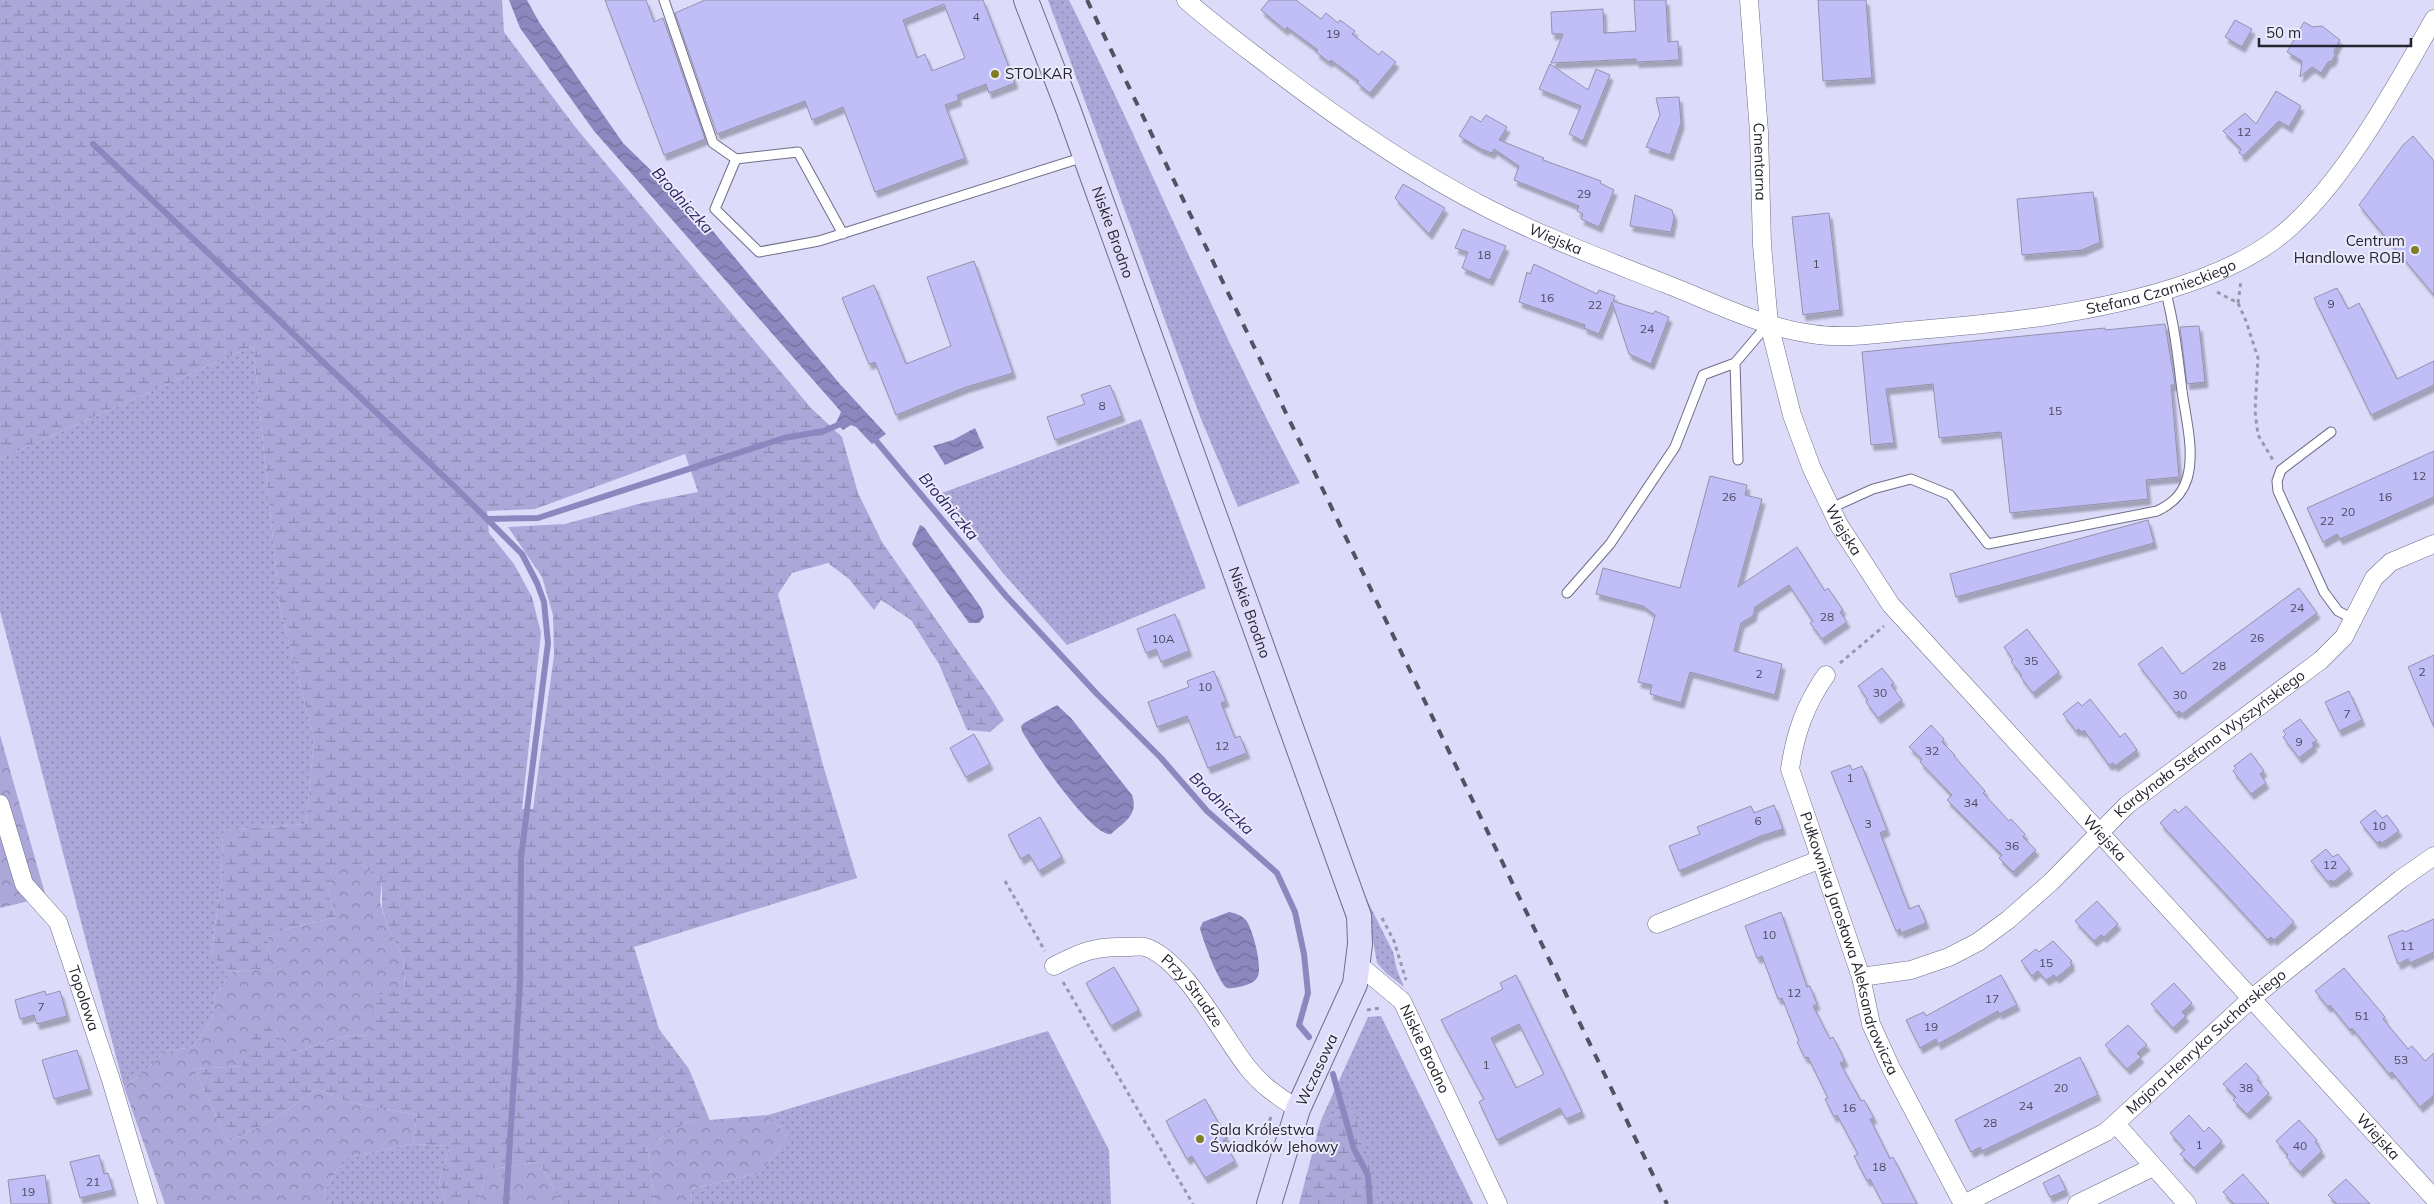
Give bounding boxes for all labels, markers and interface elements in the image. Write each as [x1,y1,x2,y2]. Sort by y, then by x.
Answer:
house number: 4 [972,9,980,24]
scale bar [2259,15,2412,47]
text: 50 m [2266,23,2301,42]
house number: 19 [1326,26,1340,41]
place label: STOLKAR [1005,64,1073,83]
marker: STOLKAR [989,68,1001,80]
street label: Cmentarna [1749,122,1771,201]
house number: 12 [2237,124,2251,139]
water label: Brodniczka [648,163,718,238]
street label: Niskie Brodno [1088,184,1138,281]
house number: 29 [1577,186,1591,201]
street label: Wiejska [1526,219,1585,259]
place label: Centrum Handlowe ROBI [2294,231,2405,267]
marker: Centrum Handlowe ROBI [2409,244,2421,256]
house number: 18 [1477,247,1491,262]
street label: Stefana Czarnieckiego [2084,255,2239,318]
house number: 1 [1812,256,1820,271]
house number: 16 [1540,290,1554,305]
house number: 9 [2327,296,2335,311]
house number: 22 [1588,297,1602,312]
house number: 24 [1640,321,1654,336]
house number: 8 [1098,398,1106,413]
house number: 15 [2048,403,2062,418]
water label: Brodniczka [915,468,983,544]
house number: 12 [2412,468,2426,483]
house number: 26 [1722,489,1736,504]
house number: 16 [2378,489,2392,504]
street label: Wiejska [1822,501,1866,559]
house number: 20 [2341,504,2355,519]
house number: 22 [2320,513,2334,528]
street label: Niskie Brodno [1225,564,1275,661]
house number: 24 [2290,600,2304,615]
house number: 28 [1820,609,1834,624]
house number: 26 [2250,630,2264,645]
house number: 10A [1151,631,1175,646]
house number: 35 [2024,653,2038,668]
house number: 28 [2212,658,2226,673]
house number: 2 [2418,664,2426,679]
street label: Kardynała Stefana Wyszyńskiego [2110,665,2309,821]
house number: 2 [1755,666,1763,681]
house number: 10 [1198,679,1212,694]
house number: 30 [1873,685,1887,700]
house number: 30 [2173,687,2187,702]
house number: 7 [2343,706,2351,721]
house number: 9 [2295,734,2303,749]
house number: 12 [1215,738,1229,753]
house number: 32 [1925,743,1939,758]
water label: Brodniczka [1185,767,1259,839]
house number: 1 [1846,770,1854,785]
house number: 34 [1964,795,1978,810]
street label: Pułkownika Jarosława Aleksandrowicza [1796,809,1903,1078]
street label: Wiejska [2079,811,2131,865]
house number: 6 [1754,813,1762,828]
house number: 3 [1864,816,1872,831]
house number: 10 [2372,818,2386,833]
house number: 36 [2005,838,2019,853]
house number: 12 [2323,857,2337,872]
house number: 10 [1762,927,1776,942]
house number: 11 [2400,938,2414,953]
street label: Przy Strudze [1158,950,1227,1031]
house number: 15 [2039,955,2053,970]
street label: Topolowa [64,963,104,1033]
street label: Majora Henryka Sucharskiego [2122,965,2290,1118]
house number: 12 [1787,985,1801,1000]
house number: 17 [1985,991,1999,1006]
house number: 7 [37,999,45,1014]
street label: Niskie Brodno [1396,1001,1454,1096]
house number: 51 [2355,1008,2369,1023]
house number: 19 [1924,1019,1938,1034]
street label: Wczasowa [1292,1031,1342,1109]
house number: 53 [2394,1052,2408,1067]
house number: 1 [1482,1057,1490,1072]
house number: 20 [2054,1080,2068,1095]
house number: 38 [2239,1080,2253,1095]
house number: 24 [2019,1098,2033,1113]
house number: 16 [1842,1100,1856,1115]
street label: Wiejska [2352,1109,2404,1164]
house number: 28 [1983,1115,1997,1130]
place label: Sala Królestwa Świadków Jehowy [1210,1120,1338,1156]
marker: Sala Królestwa Świadków Jehowy [1194,1133,1206,1145]
house number: 1 [2195,1137,2203,1152]
house number: 40 [2293,1138,2307,1153]
house number: 18 [1872,1159,1886,1174]
house number: 21 [86,1174,100,1189]
house number: 19 [21,1184,35,1199]

